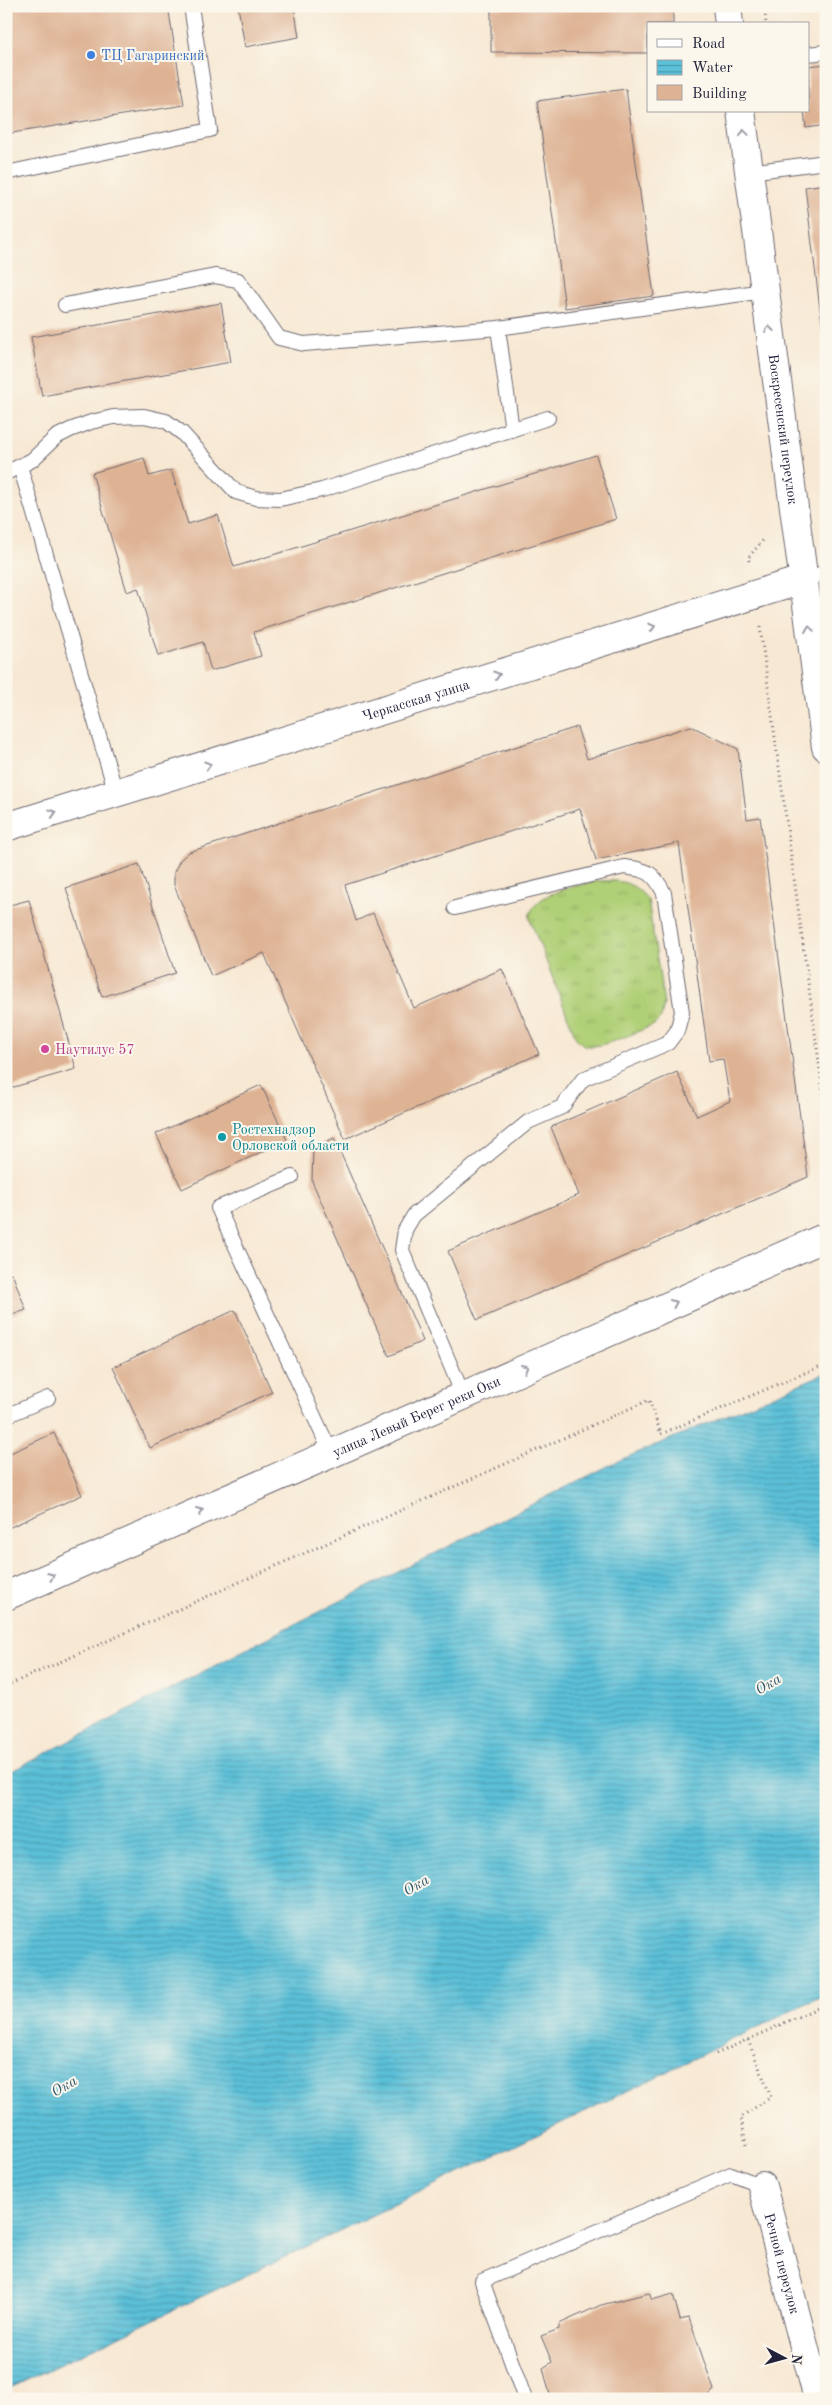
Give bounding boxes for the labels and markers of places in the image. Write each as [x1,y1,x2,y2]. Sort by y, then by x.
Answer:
marker: ТЦ Гагаринский [85,49,97,61]
place label: ТЦ Гагаринский [101,49,205,63]
marker: Наутилус 57 [39,1043,51,1055]
place label: Наутилус 57 [55,1043,135,1057]
place label: Ростехнадзор Орловской области [232,1123,349,1153]
marker: Ростехнадзор Орловской области [216,1131,228,1143]

